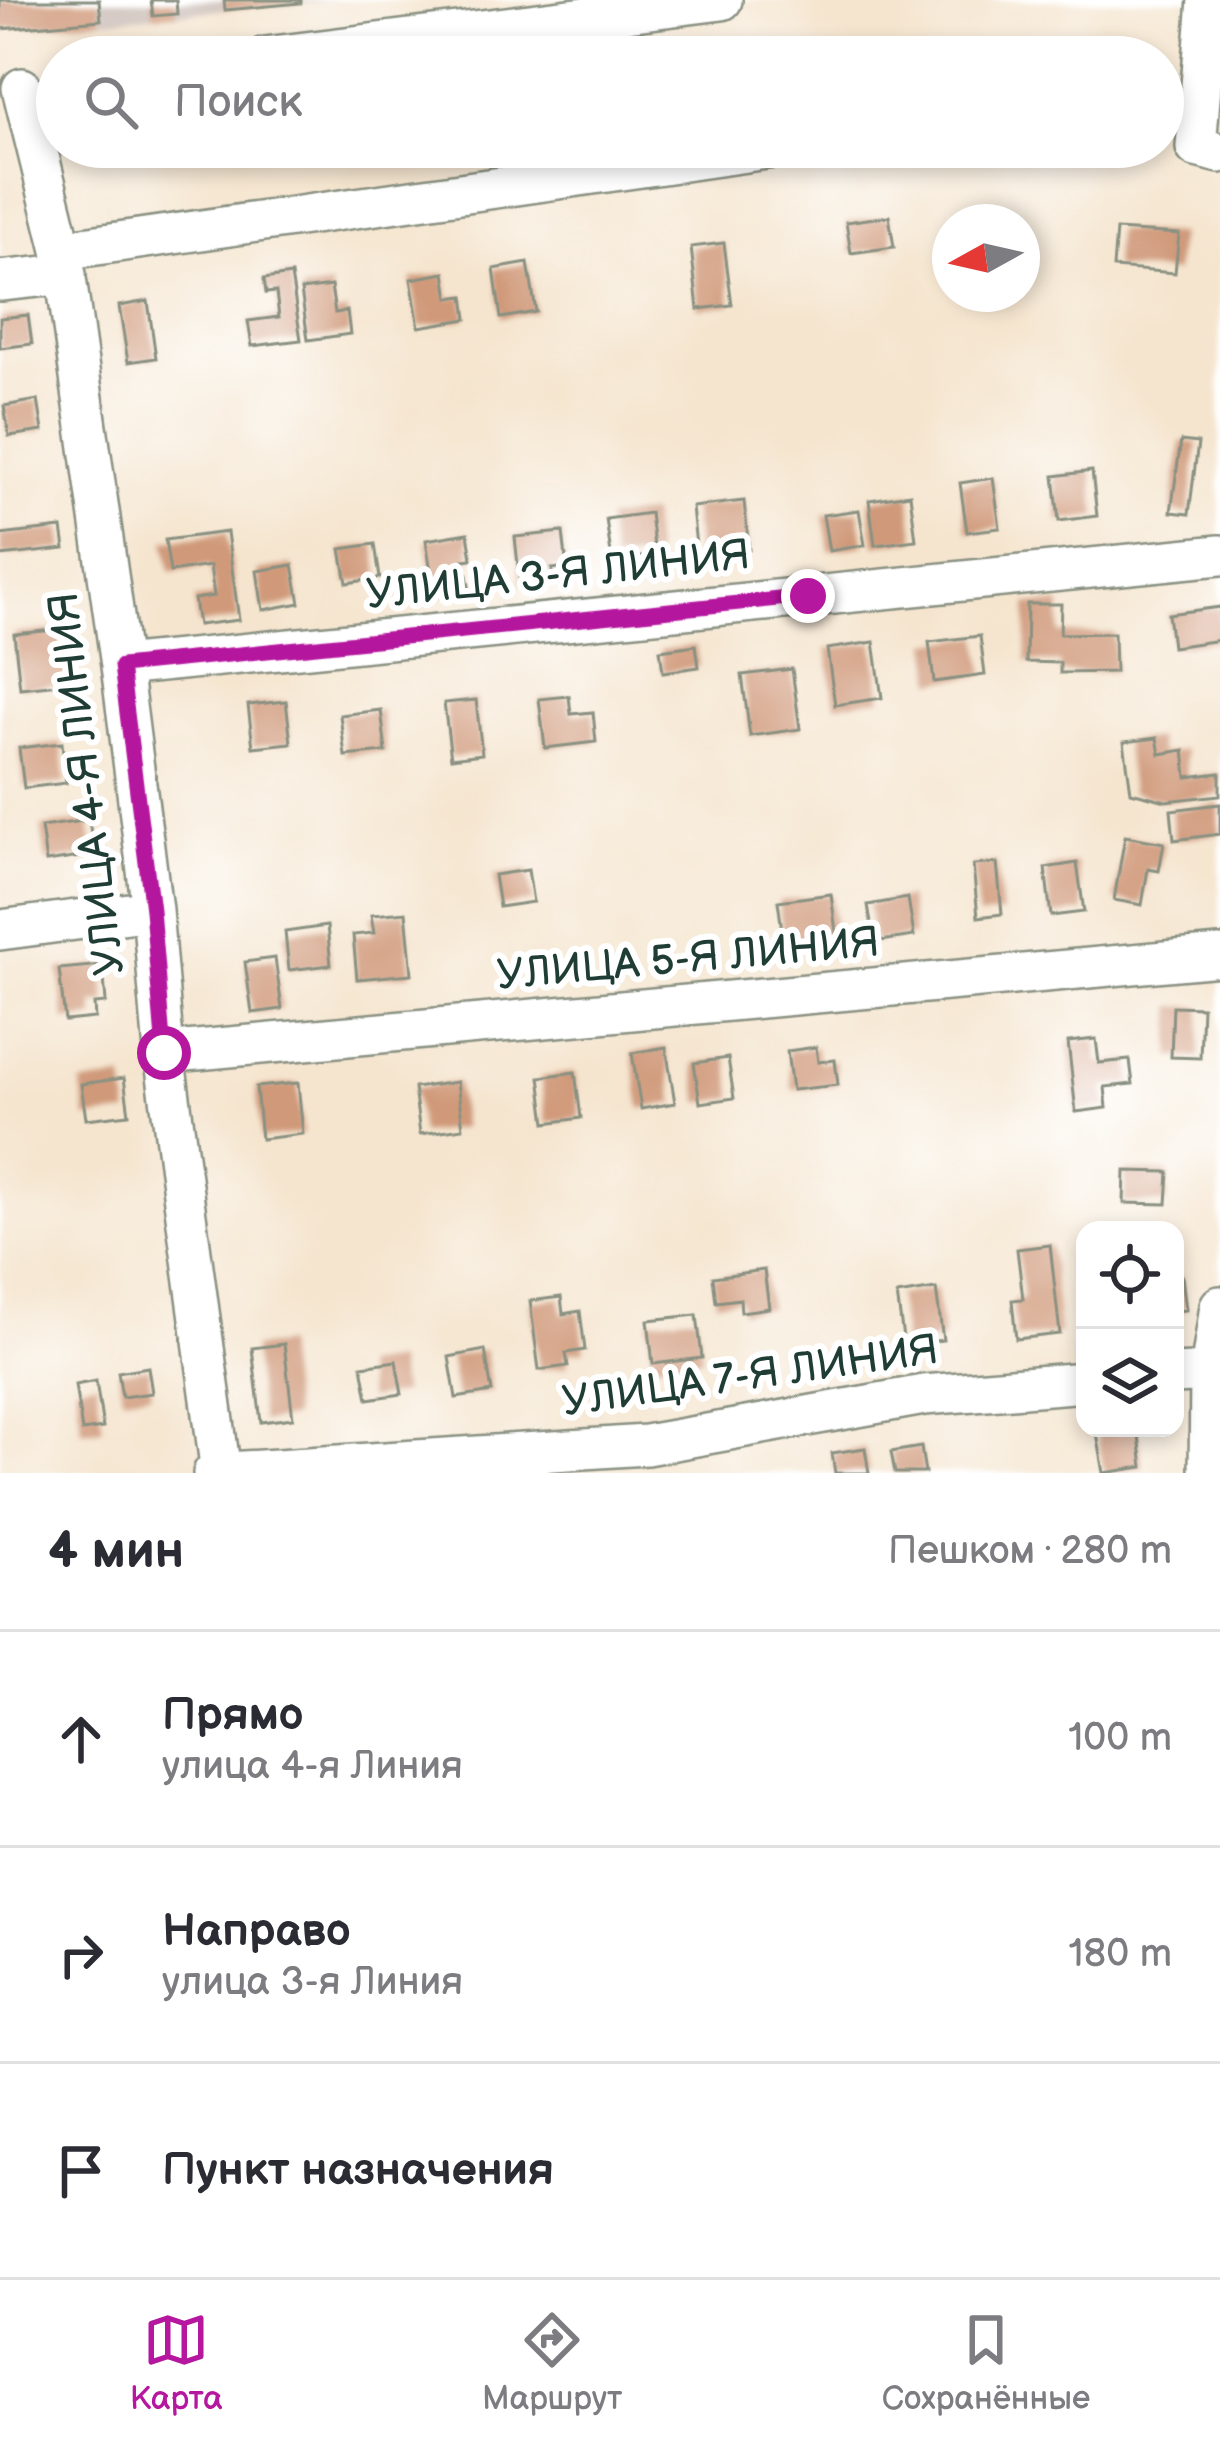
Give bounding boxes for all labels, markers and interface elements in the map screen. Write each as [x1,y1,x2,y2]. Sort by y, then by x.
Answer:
search box [36,36,1184,168]
icon: search [78,69,144,135]
text: Поиск [174,75,302,130]
north arrow [932,204,1040,312]
street label: УЛИЦА 3-Я ЛИНИЯ [364,530,753,621]
route end [781,569,835,623]
street label: УЛИЦА 4-Я ЛИНИЯ [39,589,136,978]
street label: УЛИЦА 5-Я ЛИНИЯ [495,917,882,1002]
route start [137,1026,191,1080]
map controls [1076,1221,1184,1437]
button: locate [1076,1221,1184,1329]
street label: УЛИЦА 7-Я ЛИНИЯ [559,1325,942,1428]
button: layers [1076,1329,1184,1437]
text: 4 мин [48,1521,184,1582]
text: Пешком · 280 m [888,1528,1172,1575]
text: Прямо [162,1688,303,1743]
icon: ahead [48,1706,114,1772]
text: 100 m [1068,1715,1172,1762]
text: улица 4-я Линия [162,1743,463,1790]
text: Направо [162,1904,351,1959]
icon: right [48,1922,114,1988]
text: 180 m [1068,1931,1172,1978]
text: улица 3-я Линия [162,1959,463,2006]
icon: arrive [48,2138,114,2204]
text: Пункт назначения [162,2143,554,2198]
tab: Карта [130,2307,223,2419]
tab: Маршрут [482,2307,622,2419]
tab: Сохранённые [882,2307,1090,2419]

